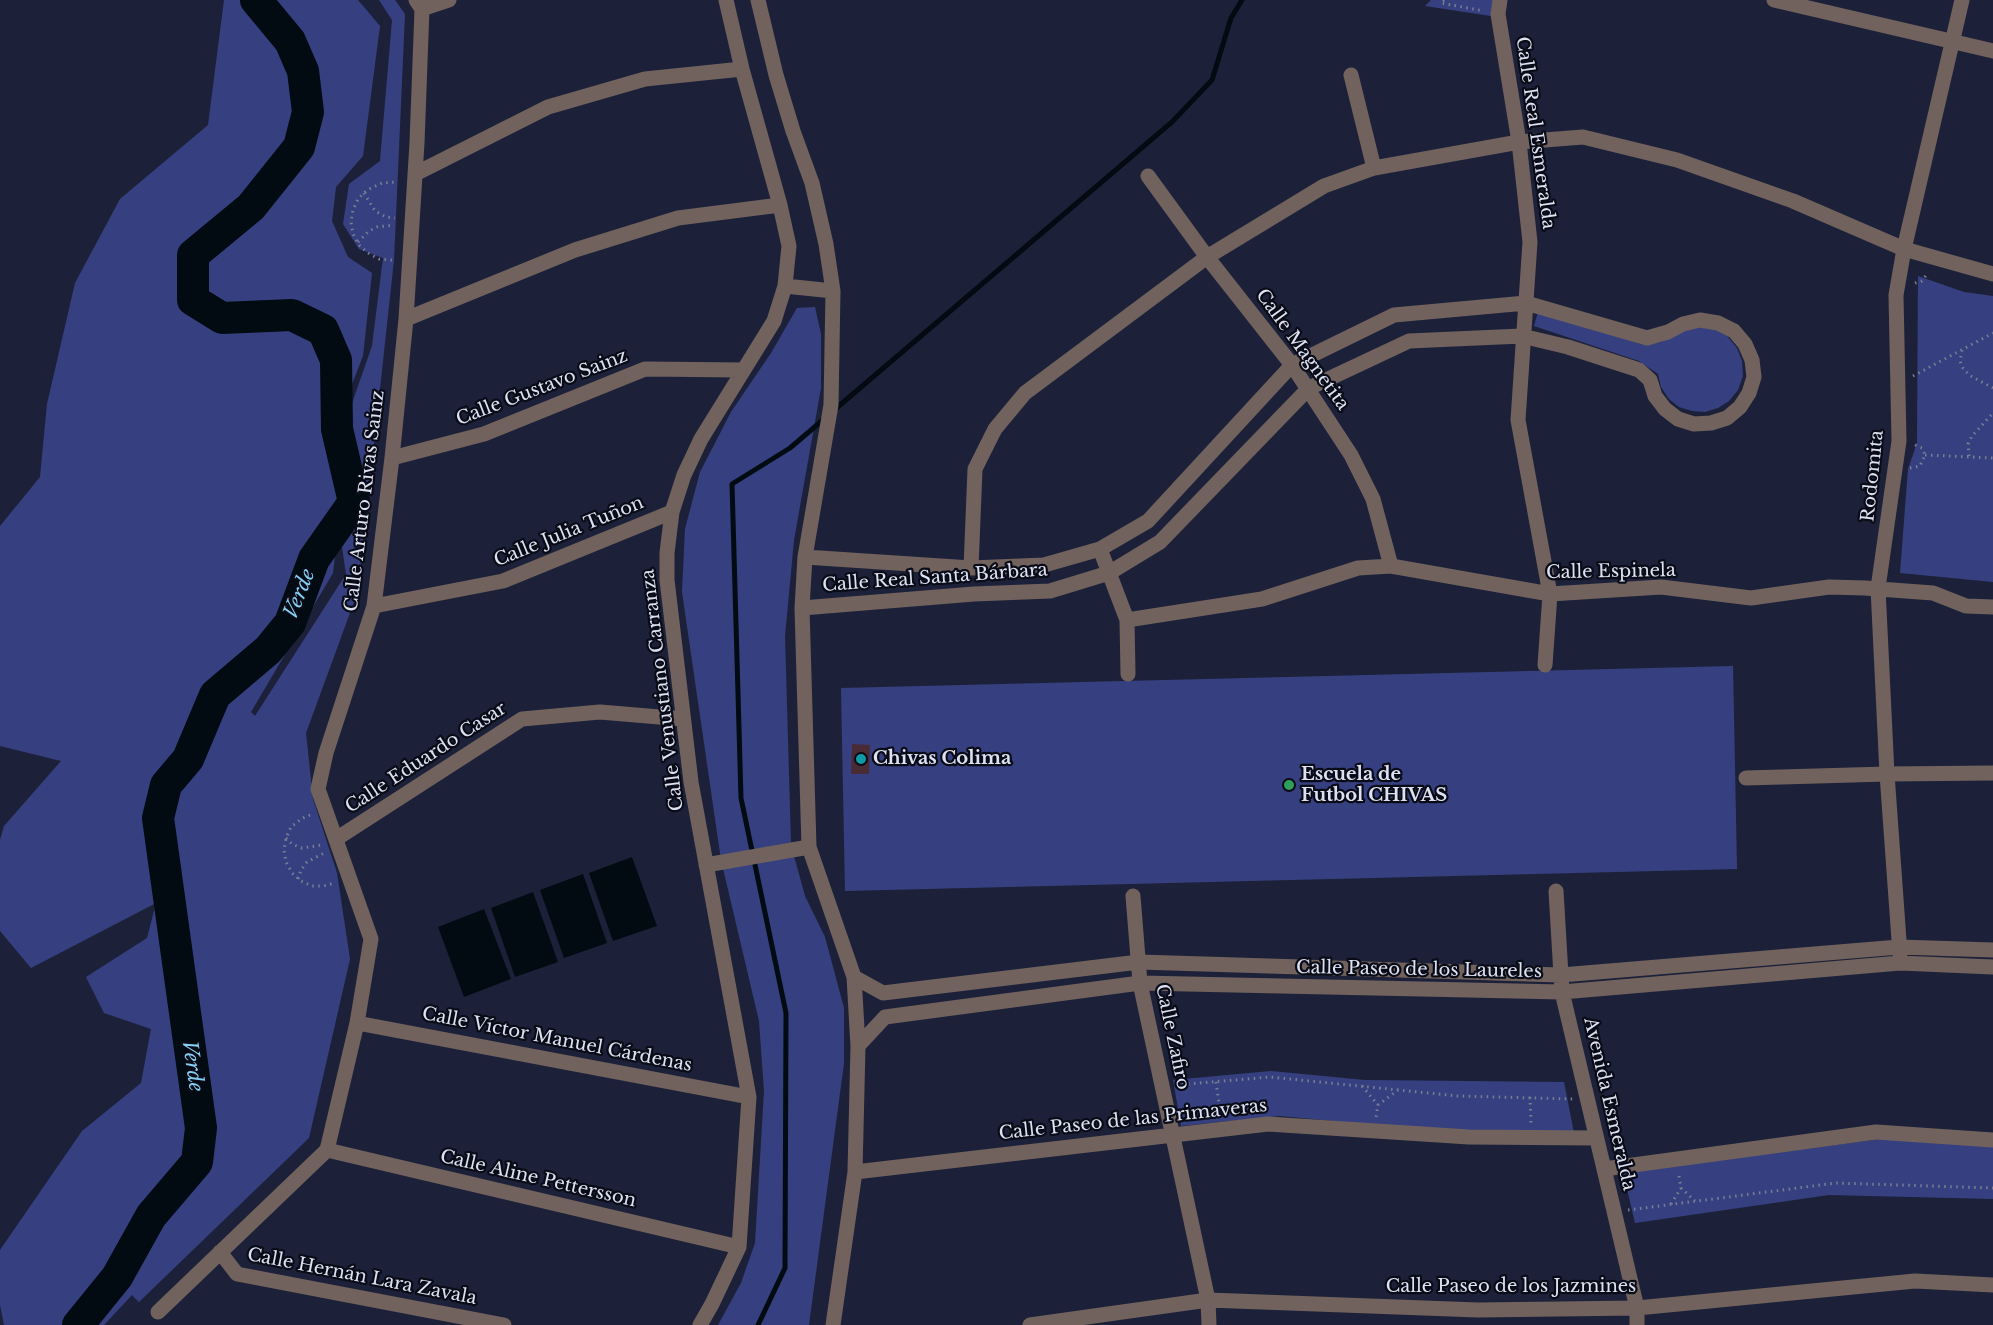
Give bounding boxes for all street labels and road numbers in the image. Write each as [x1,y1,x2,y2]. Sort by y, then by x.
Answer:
street label: Calle Real Esmeralda [1511,35,1559,231]
street label: Calle Magnetita [1251,285,1353,415]
street label: Calle Gustavo Sainz [453,345,631,431]
street label: Calle Arturo Rivas Sainz [341,389,389,613]
street label: Rodomita [1857,429,1889,523]
street label: Calle Julia Tuñon [491,492,647,572]
street label: Calle Real Santa Bárbara [822,559,1048,597]
street label: Calle Espinela [1546,560,1676,584]
street label: Calle Venustiano Carranza [637,568,689,812]
street label: Calle Eduardo Casar [342,698,510,818]
street label: Calle Paseo de los Laureles [1296,957,1542,983]
street label: Calle Zafiro [1150,982,1194,1092]
street label: Calle Víctor Manuel Cárdenas [420,1003,694,1077]
street label: Avenida Esmeralda [1579,1015,1639,1193]
street label: Calle Paseo de las Primaveras [998,1095,1268,1145]
street label: Calle Aline Pettersson [438,1146,638,1212]
street label: Calle Hernán Lara Zavala [245,1244,479,1310]
street label: Calle Paseo de los Jazmines [1386,1276,1636,1298]

